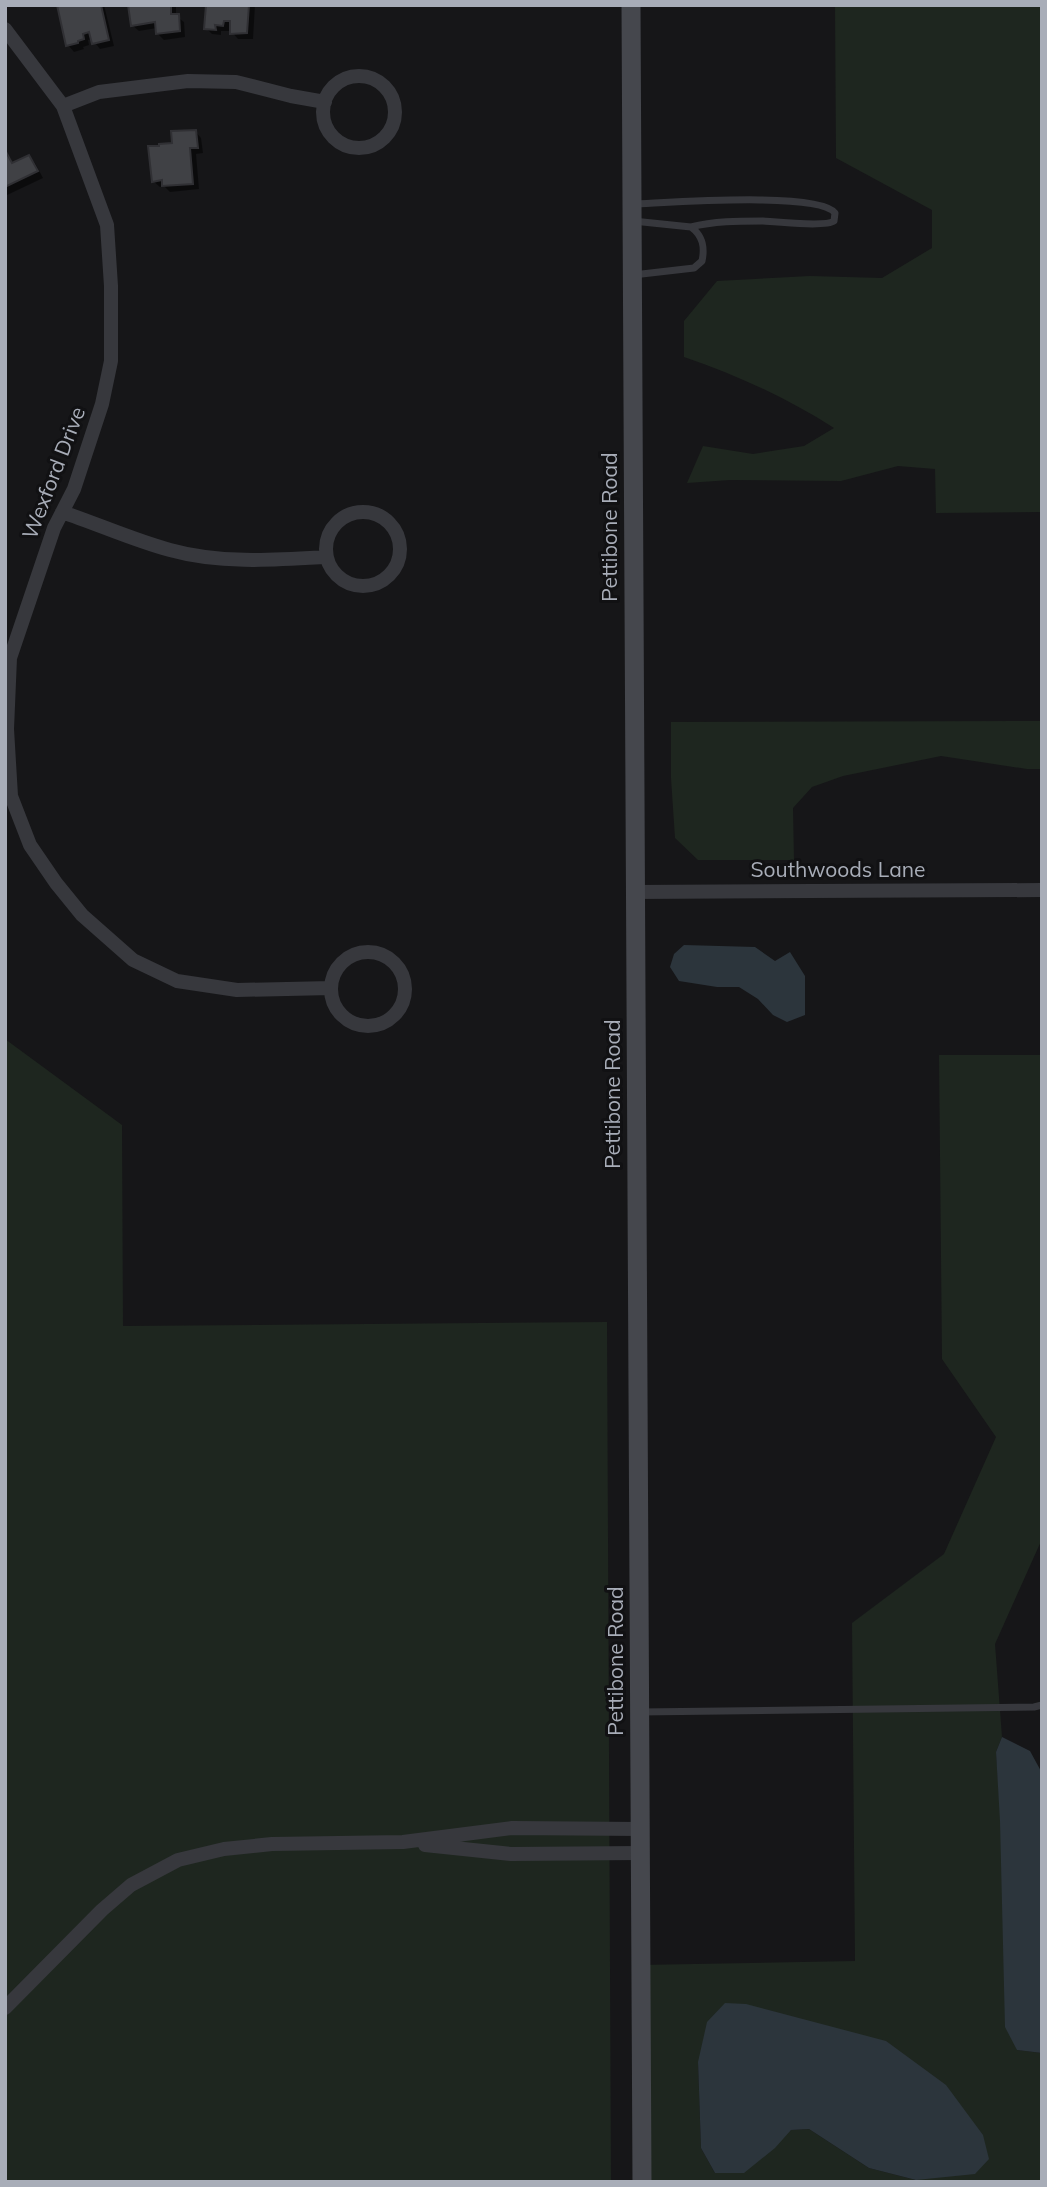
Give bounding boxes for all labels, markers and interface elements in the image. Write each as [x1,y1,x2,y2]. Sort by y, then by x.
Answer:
street label: Wexford Drive [16,403,90,543]
street label: Pettibone Road [596,452,622,602]
street label: Southwoods Lane [750,856,926,882]
street label: Pettibone Road [599,1019,625,1169]
street label: Pettibone Road [602,1586,628,1736]

